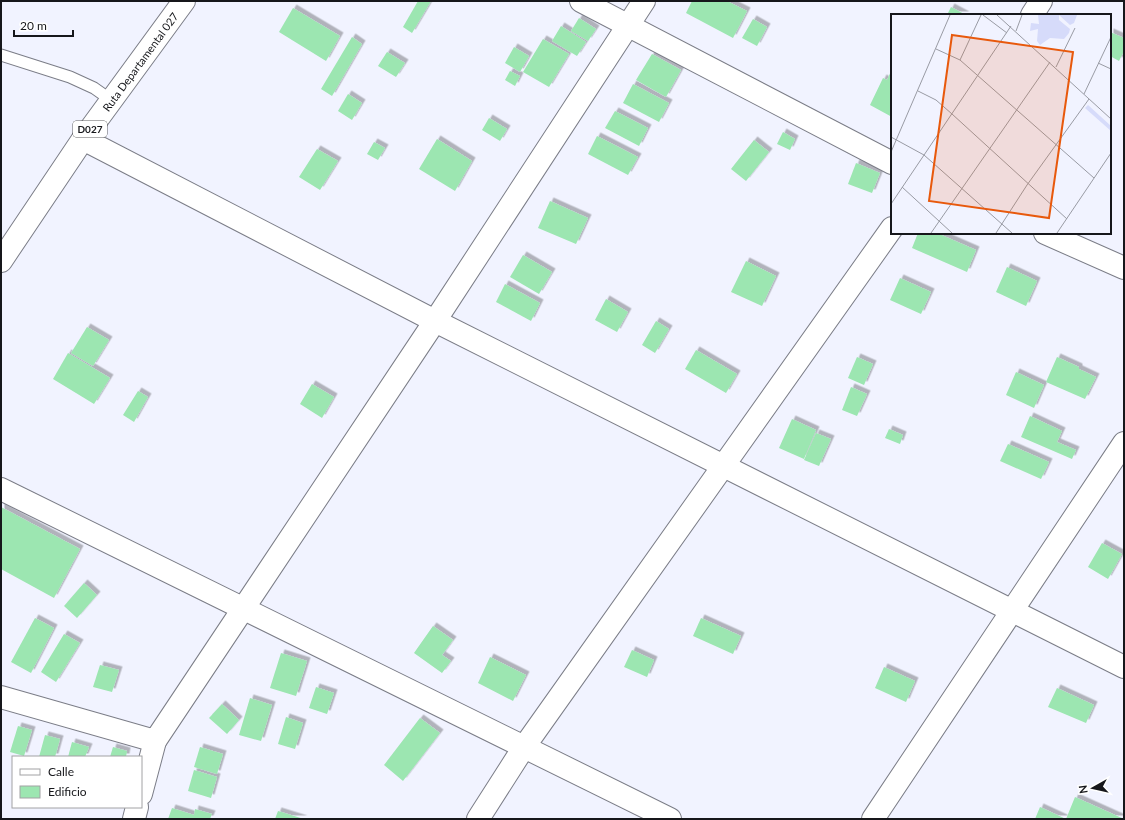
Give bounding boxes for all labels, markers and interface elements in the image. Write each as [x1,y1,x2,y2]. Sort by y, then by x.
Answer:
street label: Ruta Departamental 027 [99,10,180,113]
scale bar [14,12,73,38]
inset map [891,14,1111,234]
text: 20 m [20,18,47,33]
road number: D027 [73,121,107,137]
legend [12,756,142,808]
text: Calle [48,764,74,779]
north arrow [1073,768,1113,808]
text: Edificio [48,784,87,799]
text: N [1076,784,1090,795]

